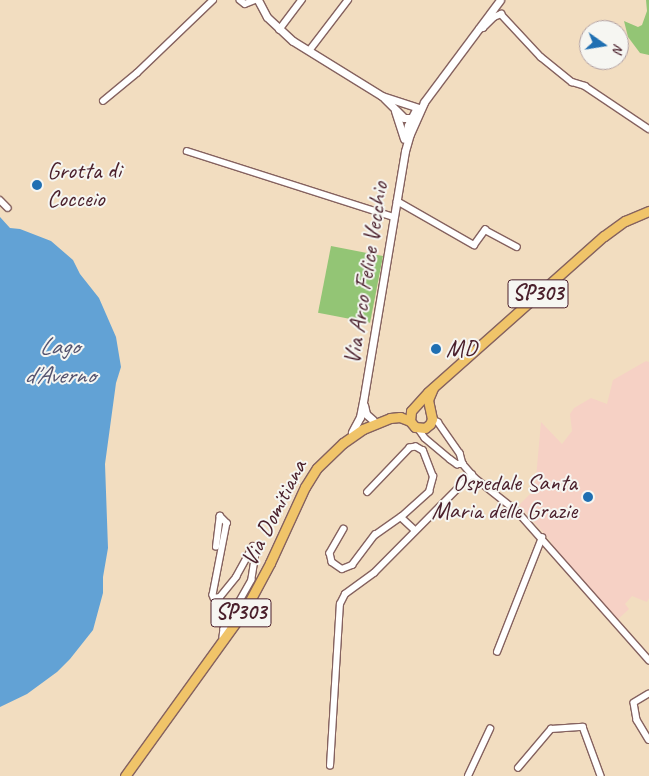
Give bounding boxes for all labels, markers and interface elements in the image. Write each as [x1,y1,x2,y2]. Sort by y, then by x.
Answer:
north arrow [579,20,629,70]
text: N [609,42,627,54]
place label: Grotta di Cocceio [47,157,121,213]
marker: Grotta di Cocceio [31,179,43,191]
street label: Via Arco Felice Vecchio [337,180,395,366]
road number: SP303 [507,274,569,314]
water label: Lago d'Averno [24,332,94,391]
place label: MD [446,335,477,363]
marker: MD [430,343,442,355]
street label: Via Domitiana [235,455,313,571]
place label: Ospedale Santa Maria delle Grazie [431,469,577,525]
marker: Ospedale Santa Maria delle Grazie [581,490,595,504]
road number: SP303 [210,594,272,632]

